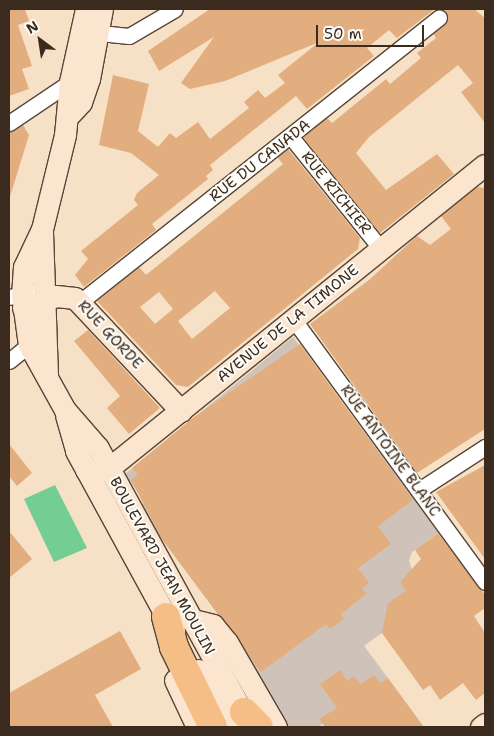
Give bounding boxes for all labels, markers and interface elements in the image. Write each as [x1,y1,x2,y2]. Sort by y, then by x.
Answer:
north arrow [15,15,65,65]
scale bar [319,15,426,47]
text: N [23,17,42,38]
text: 50 m [324,24,362,44]
street label: RUE DU CANADA [206,116,314,206]
street label: RUE RICHIER [297,148,375,238]
street label: AVENUE DE LA TIMONE [214,261,362,387]
street label: RUE GORDE [74,297,146,373]
street label: RUE ANTOINE BLANC [336,382,444,520]
street label: BOULEVARD JEAN MOULIN [106,474,218,658]

